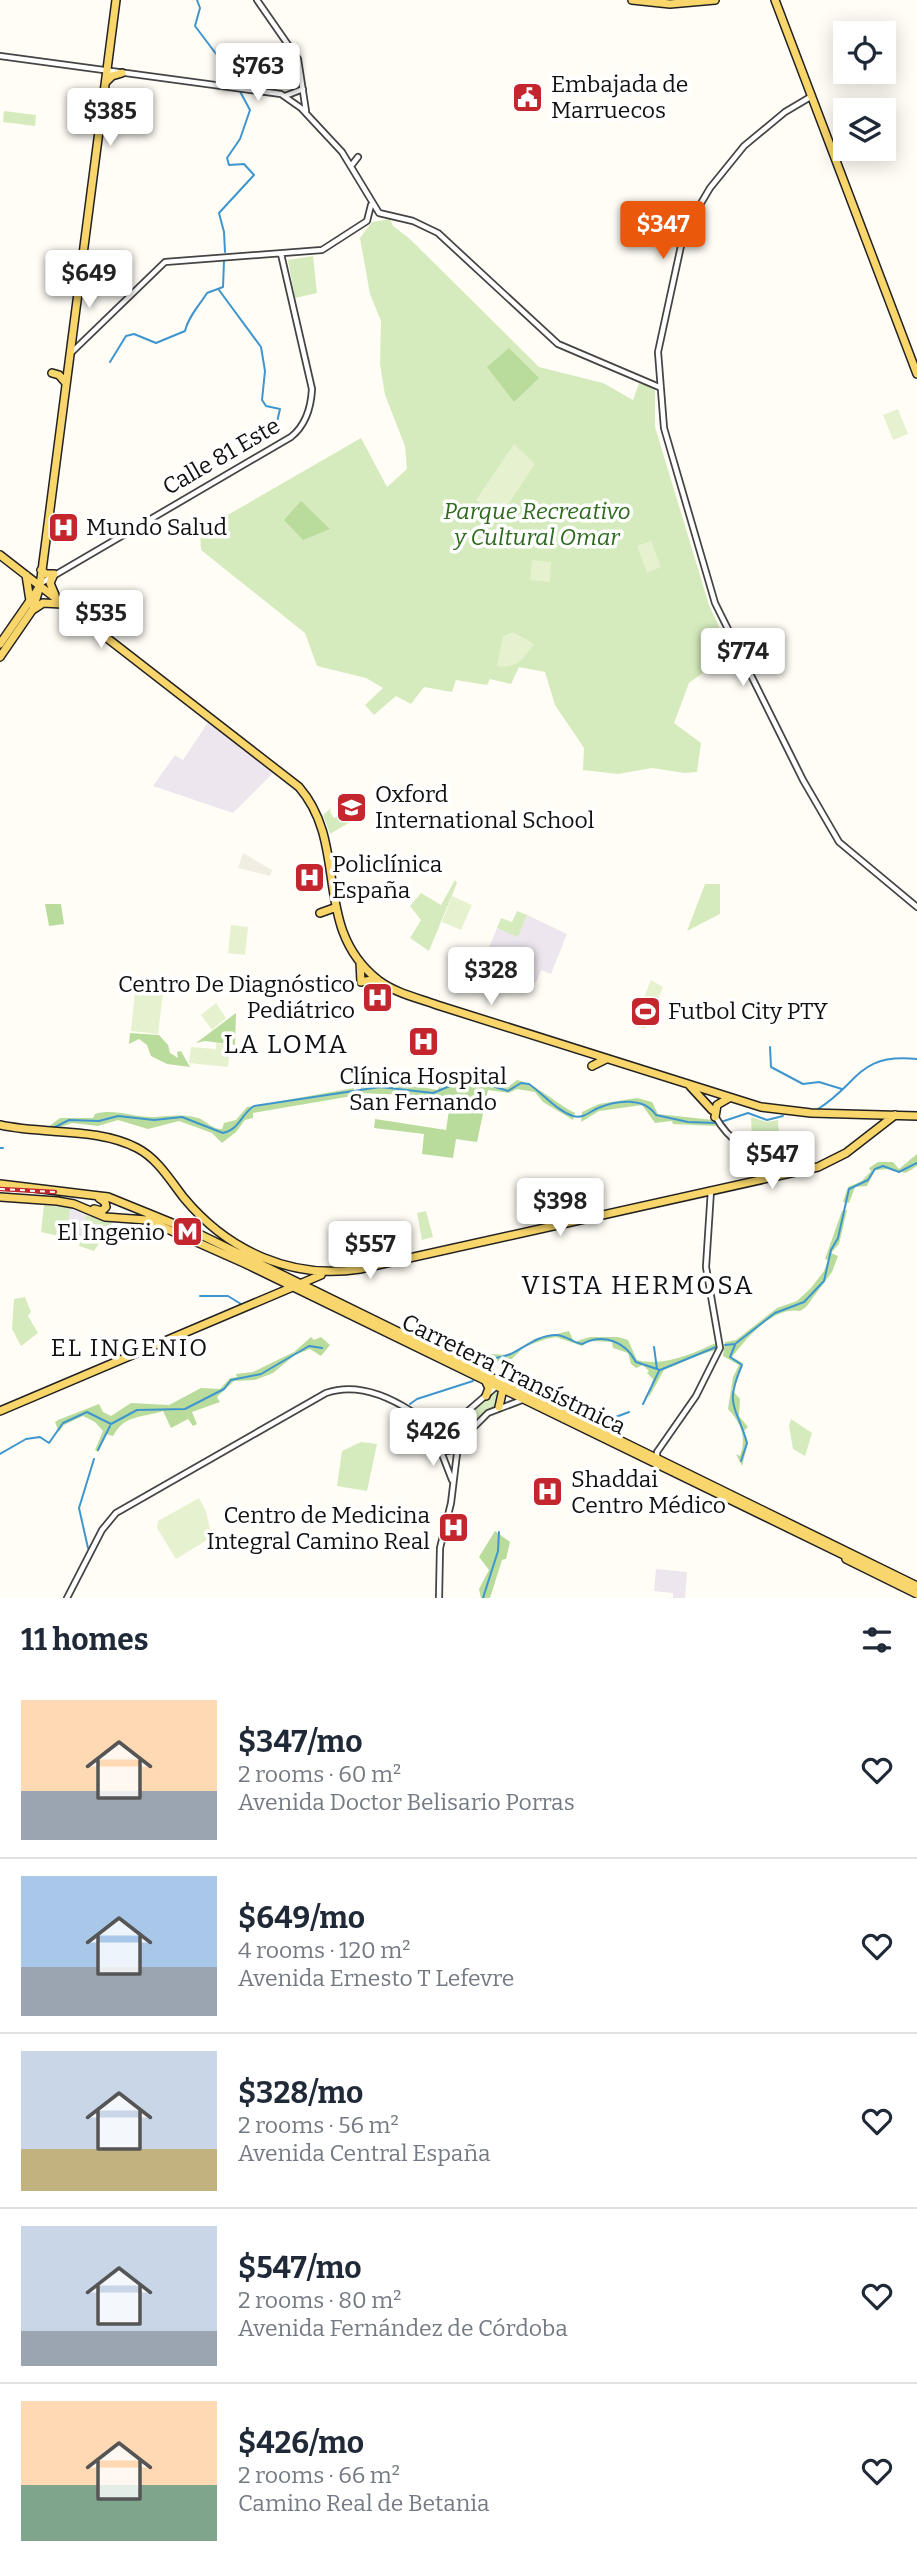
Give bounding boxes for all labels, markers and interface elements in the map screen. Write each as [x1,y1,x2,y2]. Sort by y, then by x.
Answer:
map controls [833,21,896,161]
button: locate [833,21,896,84]
pin: $763 [217,43,299,103]
text: $763 [232,52,284,80]
place label: Embajada de Marruecos [551,70,688,124]
public building icon: Embajada de Marruecos [511,80,545,114]
pin: $385 [69,88,151,148]
text: $385 [83,97,137,125]
button: layers [833,98,896,161]
pin: $347 [622,202,704,261]
text: $347 [636,210,690,238]
pin: $649 [48,250,130,310]
text: $649 [61,259,117,287]
street label: Calle 81 Este [157,411,285,501]
park label: Parque Recreativo y Cultural Omar [443,497,631,551]
hospital icon: Mundo Salud [46,510,80,544]
place label: Mundo Salud [86,513,228,541]
pin: $535 [60,590,142,650]
text: $535 [75,599,127,627]
pin: $774 [702,628,784,688]
text: $774 [717,637,769,665]
place label: Oxford International School [375,780,595,834]
school or university icon: Oxford International School [335,790,369,824]
place label: Policlínica España [332,850,443,904]
hospital icon: Policlínica España [292,860,326,894]
pin: $328 [450,948,532,1007]
text: $328 [464,956,518,984]
place label: Centro De Diagnóstico Pediátrico [118,970,355,1024]
hospital icon: Centro De Diagnóstico Pediátrico [361,980,395,1014]
sports icon: Futbol City PTY [628,994,662,1028]
place label: Futbol City PTY [668,997,828,1025]
hospital icon: Clínica Hospital San Fernando [406,1025,440,1059]
district label: LA LOMA [223,1029,349,1060]
place label: Clínica Hospital San Fernando [339,1062,507,1116]
pin: $547 [731,1132,813,1191]
text: $547 [746,1140,798,1168]
pin: $398 [519,1178,601,1238]
text: $398 [533,1187,587,1215]
metro station icon: El Ingenio [171,1215,205,1249]
place label: El Ingenio [57,1218,165,1246]
pin: $557 [329,1222,411,1281]
text: $557 [344,1230,396,1258]
district label: VISTA HERMOSA [522,1270,754,1301]
street label: Carretera Transístmica [397,1308,631,1441]
district label: EL INGENIO [51,1334,209,1362]
pin: $426 [392,1408,474,1468]
text: $426 [406,1417,460,1445]
place label: Shaddai Centro Médico [571,1465,726,1519]
hospital icon: Shaddai Centro Médico [531,1475,565,1509]
place label: Centro de Medicina Integral Camino Real [206,1501,430,1555]
hospital icon: Centro de Medicina Integral Camino Real [436,1511,470,1545]
icon: filters [858,1621,896,1659]
text: 11 homes [21,1622,149,1658]
text: $347/mo [238,1724,362,1760]
icon: home [77,1728,161,1812]
icon: heart [858,1751,896,1789]
text: 2 rooms · 60 m² [238,1760,401,1788]
text: Avenida Doctor Belisario Porras [238,1788,575,1816]
text: $649/mo [238,1900,365,1936]
icon: home [77,1904,161,1988]
icon: heart [858,1927,896,1965]
text: 4 rooms · 120 m² [238,1936,410,1964]
text: Avenida Ernesto T Lefevre [238,1964,514,1992]
text: $328/mo [238,2075,363,2111]
icon: home [77,2079,161,2163]
icon: heart [858,2102,896,2140]
text: 2 rooms · 56 m² [238,2111,399,2139]
text: Avenida Central España [238,2139,491,2167]
text: $547/mo [238,2250,362,2286]
icon: home [77,2254,161,2338]
icon: heart [858,2277,896,2315]
text: 2 rooms · 80 m² [238,2286,401,2314]
text: Avenida Fernández de Córdoba [238,2314,568,2342]
text: $426/mo [238,2425,364,2461]
icon: home [77,2429,161,2513]
icon: heart [858,2452,896,2490]
text: 2 rooms · 66 m² [238,2461,400,2489]
text: Camino Real de Betania [238,2489,489,2517]

